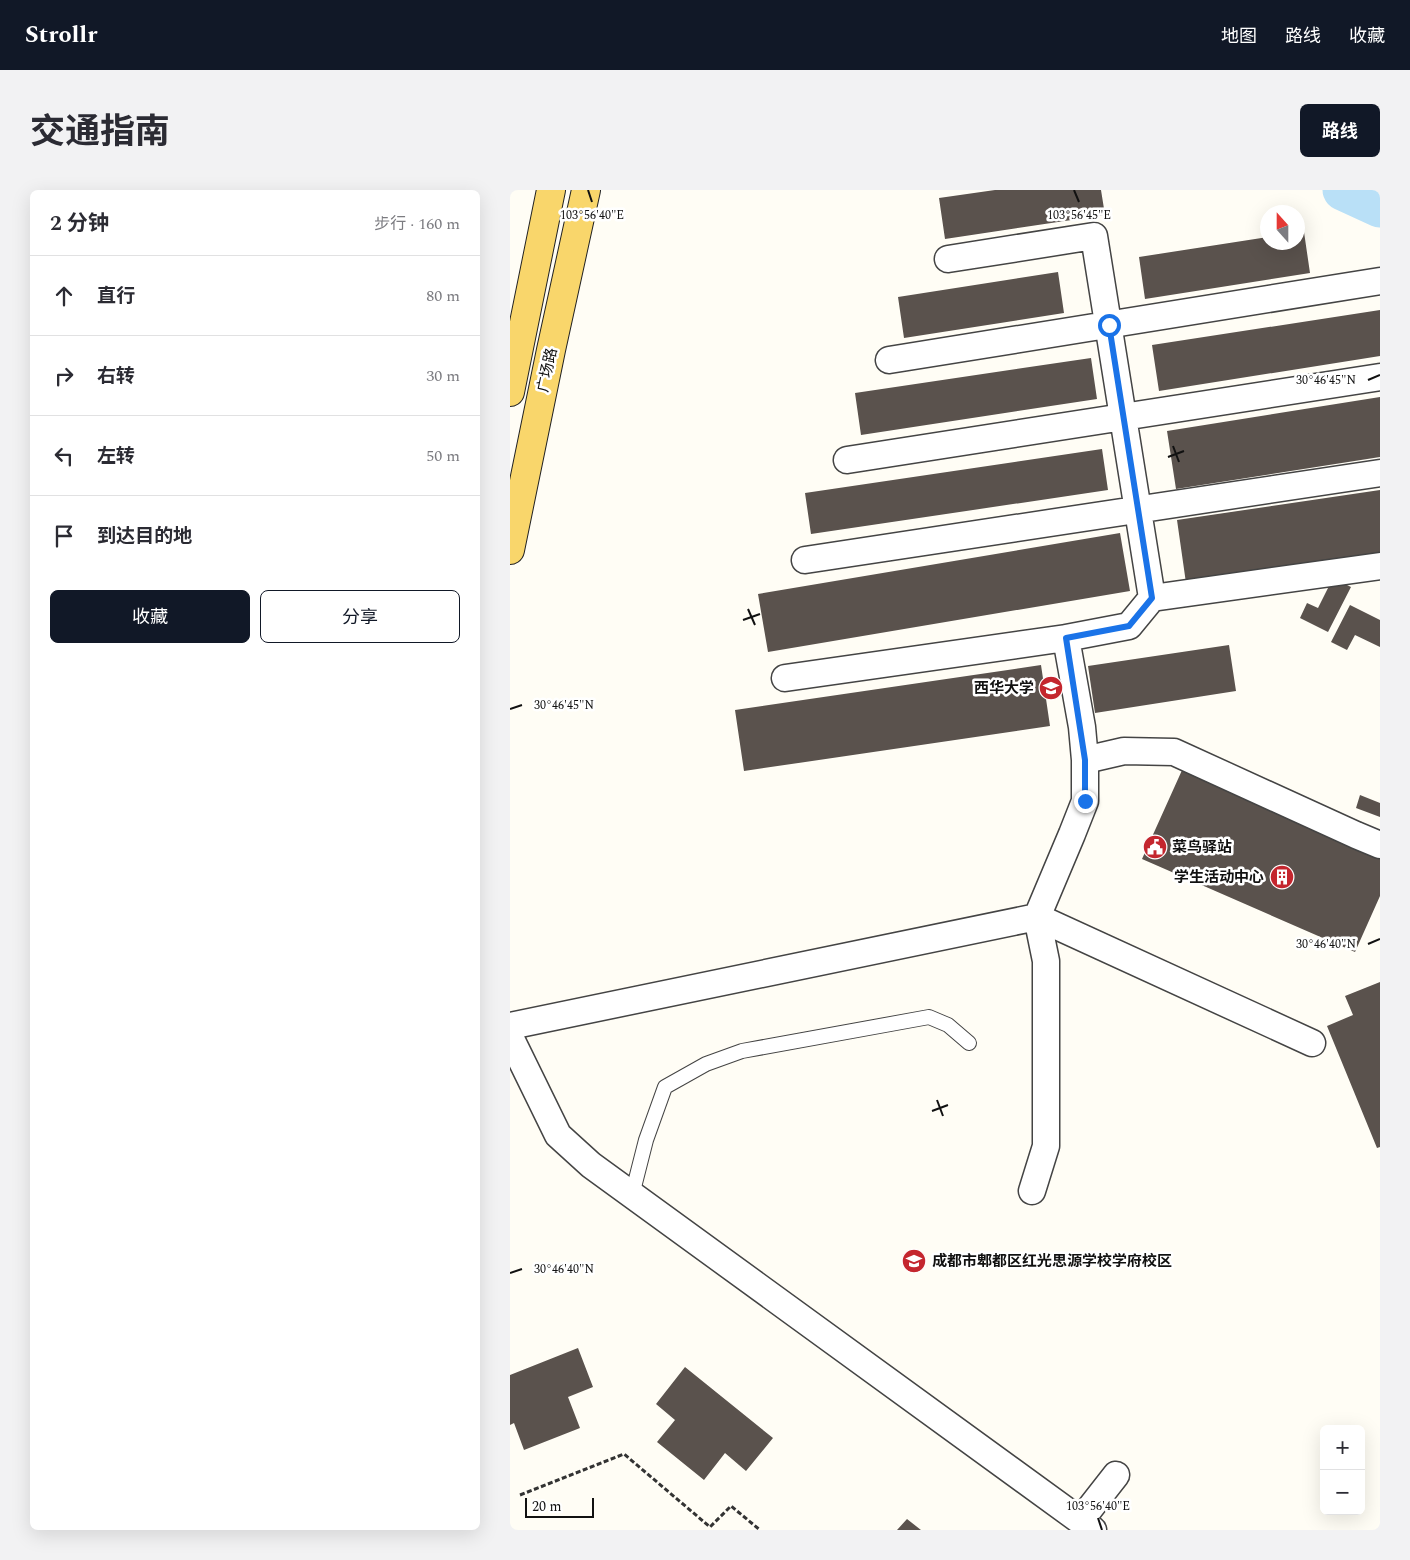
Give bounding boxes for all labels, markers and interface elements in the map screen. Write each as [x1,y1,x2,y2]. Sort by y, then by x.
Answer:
text: Strollr [25,17,97,53]
text: 地图 [1221,23,1257,50]
text: 路线 [1285,23,1321,50]
text: 收藏 [1349,23,1385,50]
button: 路线 [1300,104,1380,157]
text: 交通指南 [30,106,170,159]
north arrow [1260,205,1305,250]
text: 103°56'40"E [560,206,624,225]
text: 103°56'45"E [1047,206,1111,225]
text: 2 分钟 [50,208,109,240]
text: 步行 · 160 m [374,212,460,236]
icon: ahead [50,282,78,310]
text: 直行 [97,282,135,311]
text: 80 m [426,284,460,308]
route start [1098,314,1121,337]
street label: 广场路 [532,346,563,395]
icon: right [50,362,78,390]
text: 右转 [97,362,135,391]
text: 30 m [426,364,460,388]
text: 30°46'45"N [1296,371,1356,390]
icon: left [50,442,78,470]
text: 左转 [97,442,135,471]
text: 50 m [426,444,460,468]
icon: arrive [50,522,78,550]
text: 到达目的地 [97,522,192,551]
button: 收藏 [50,590,250,643]
button: 分享 [260,590,460,643]
school or university icon: 西华大学 [1038,675,1064,701]
place label: 西华大学 [974,677,1034,700]
text: 30°46'45"N [534,696,594,715]
route end [1074,790,1097,813]
public building icon: 菜鸟驿站 [1142,834,1168,860]
place label: 菜鸟驿站 [1172,836,1232,859]
building icon: 学生活动中心 [1269,864,1295,890]
place label: 学生活动中心 [1174,866,1264,889]
text: 30°46'40"N [1296,935,1356,954]
school or university icon: 成都市郫都区红光思源学校学府校区 [901,1248,927,1274]
place label: 成都市郫都区红光思源学校学府校区 [932,1250,1172,1273]
text: 30°46'40"N [534,1260,594,1279]
map controls [1320,1425,1365,1515]
button: + [1320,1425,1365,1470]
button: − [1320,1470,1365,1515]
scale bar [525,1495,594,1518]
text: 20 m [532,1496,562,1517]
text: 103°56'40"E [1066,1497,1130,1516]

